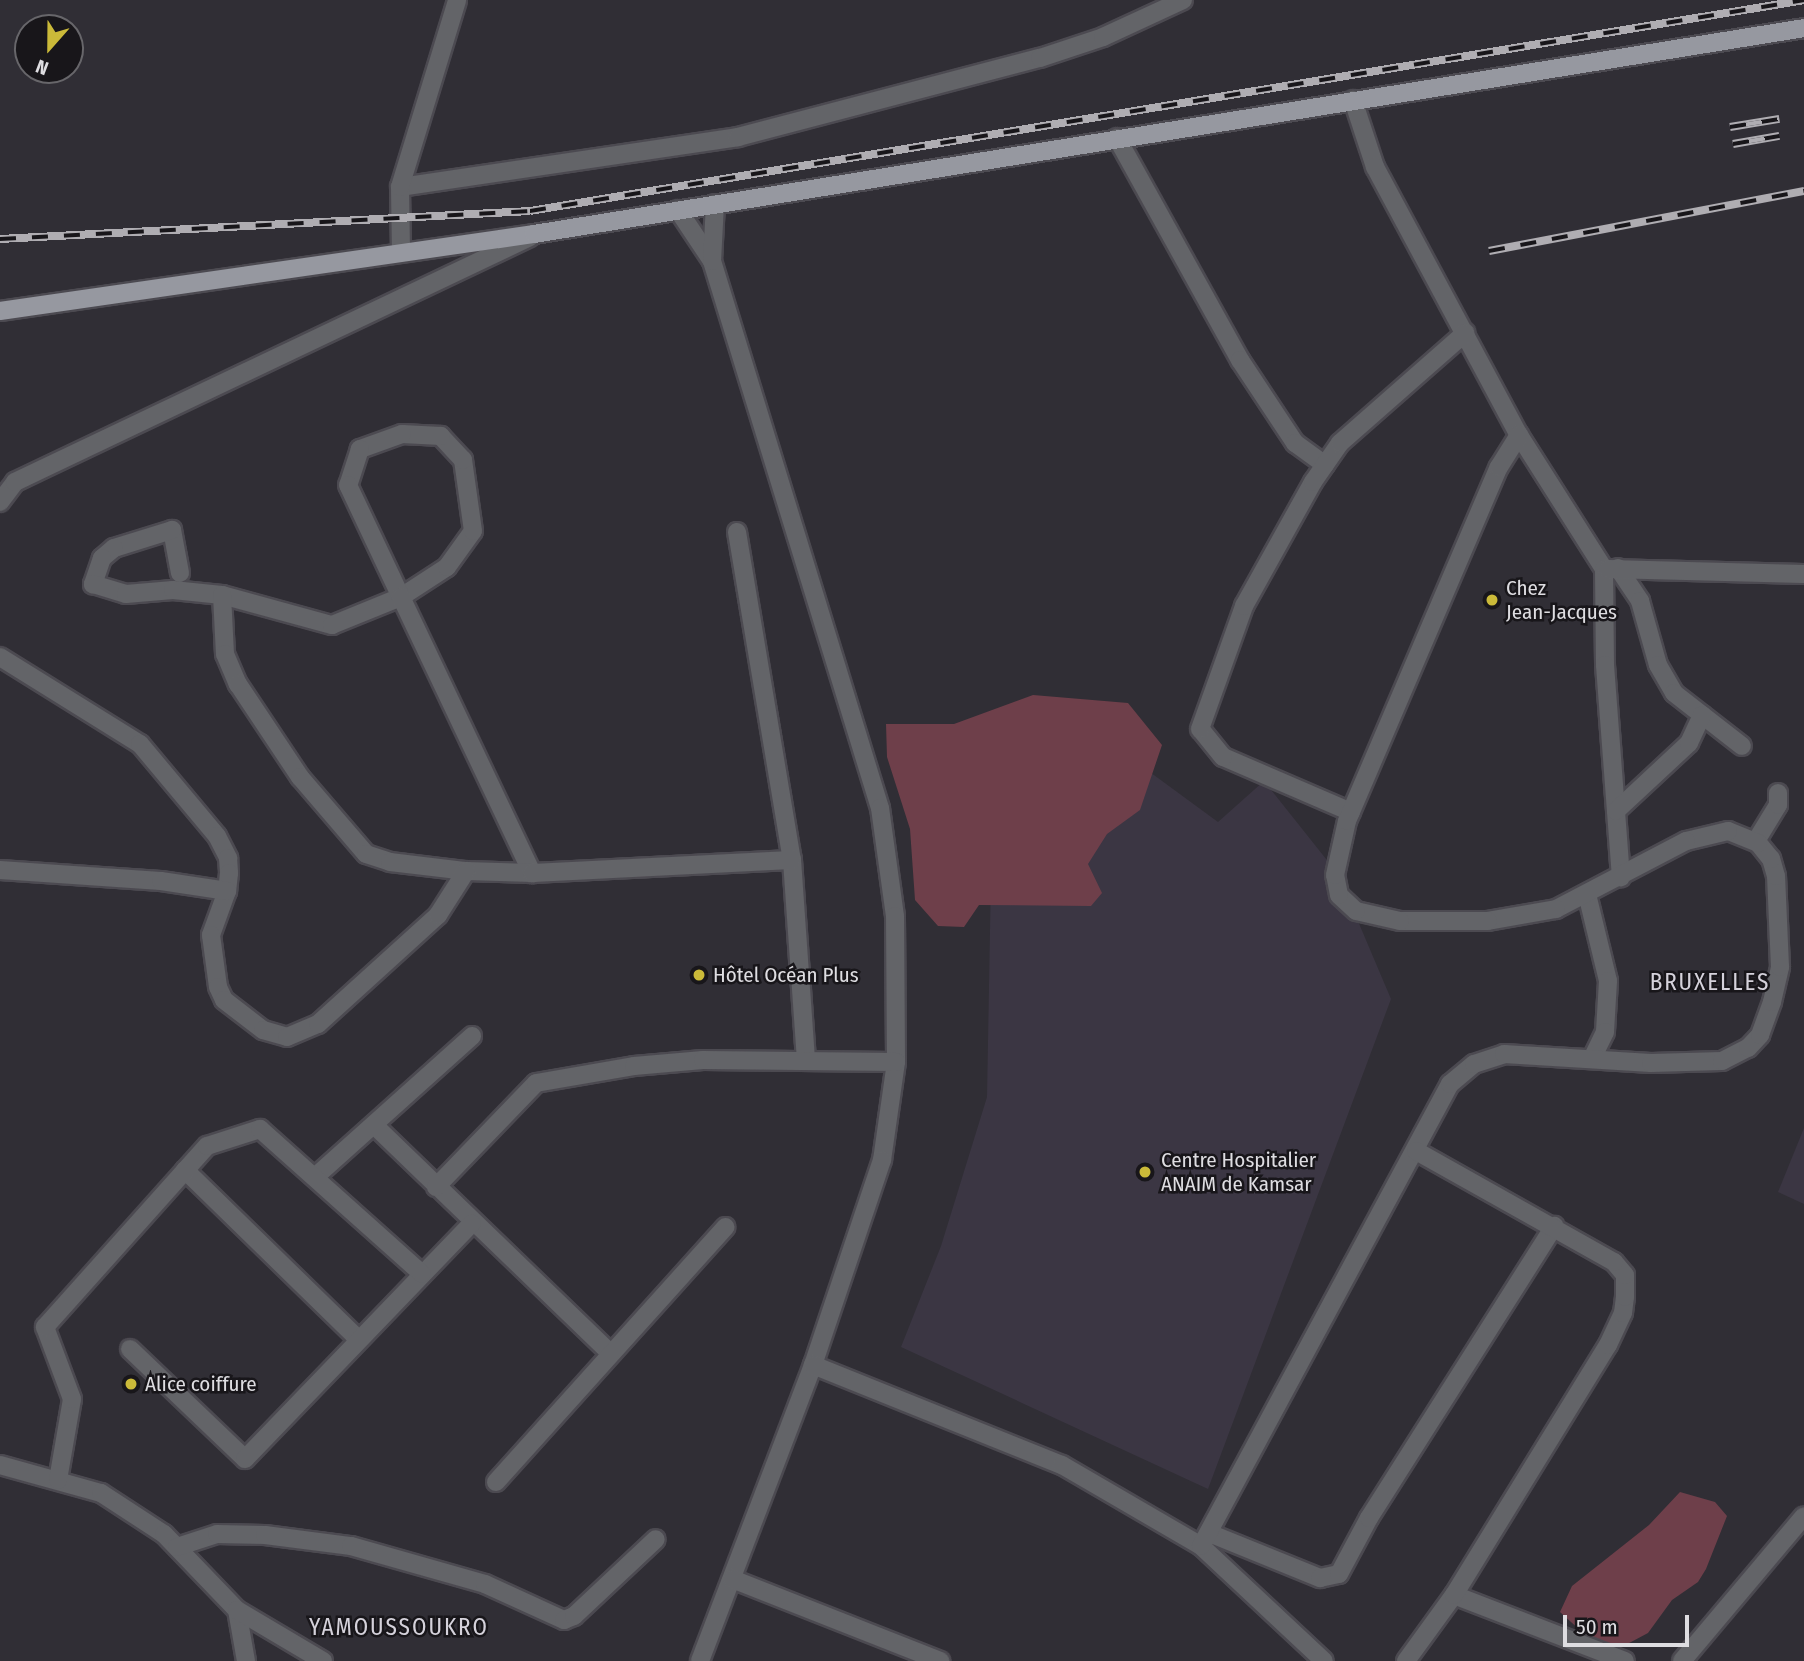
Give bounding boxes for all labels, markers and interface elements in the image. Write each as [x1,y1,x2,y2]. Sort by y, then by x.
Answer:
north arrow [14,14,84,84]
text: N [33,54,51,80]
place label: Chez Jean-Jacques [1506,575,1617,625]
marker: Chez Jean-Jacques [1484,592,1500,608]
place label: Hôtel Océan Plus [713,962,859,988]
marker: Hôtel Océan Plus [691,967,707,983]
district label: BRUXELLES [1651,968,1769,996]
place label: Centre Hospitalier ANAIM de Kamsar [1161,1147,1316,1197]
marker: Centre Hospitalier ANAIM de Kamsar [1135,1162,1155,1182]
place label: Alice coiffure [145,1371,257,1397]
marker: Alice coiffure [123,1376,139,1392]
scale bar [1566,1602,1692,1646]
district label: YAMOUSSOUKRO [311,1613,487,1641]
text: 50 m [1576,1614,1618,1640]

